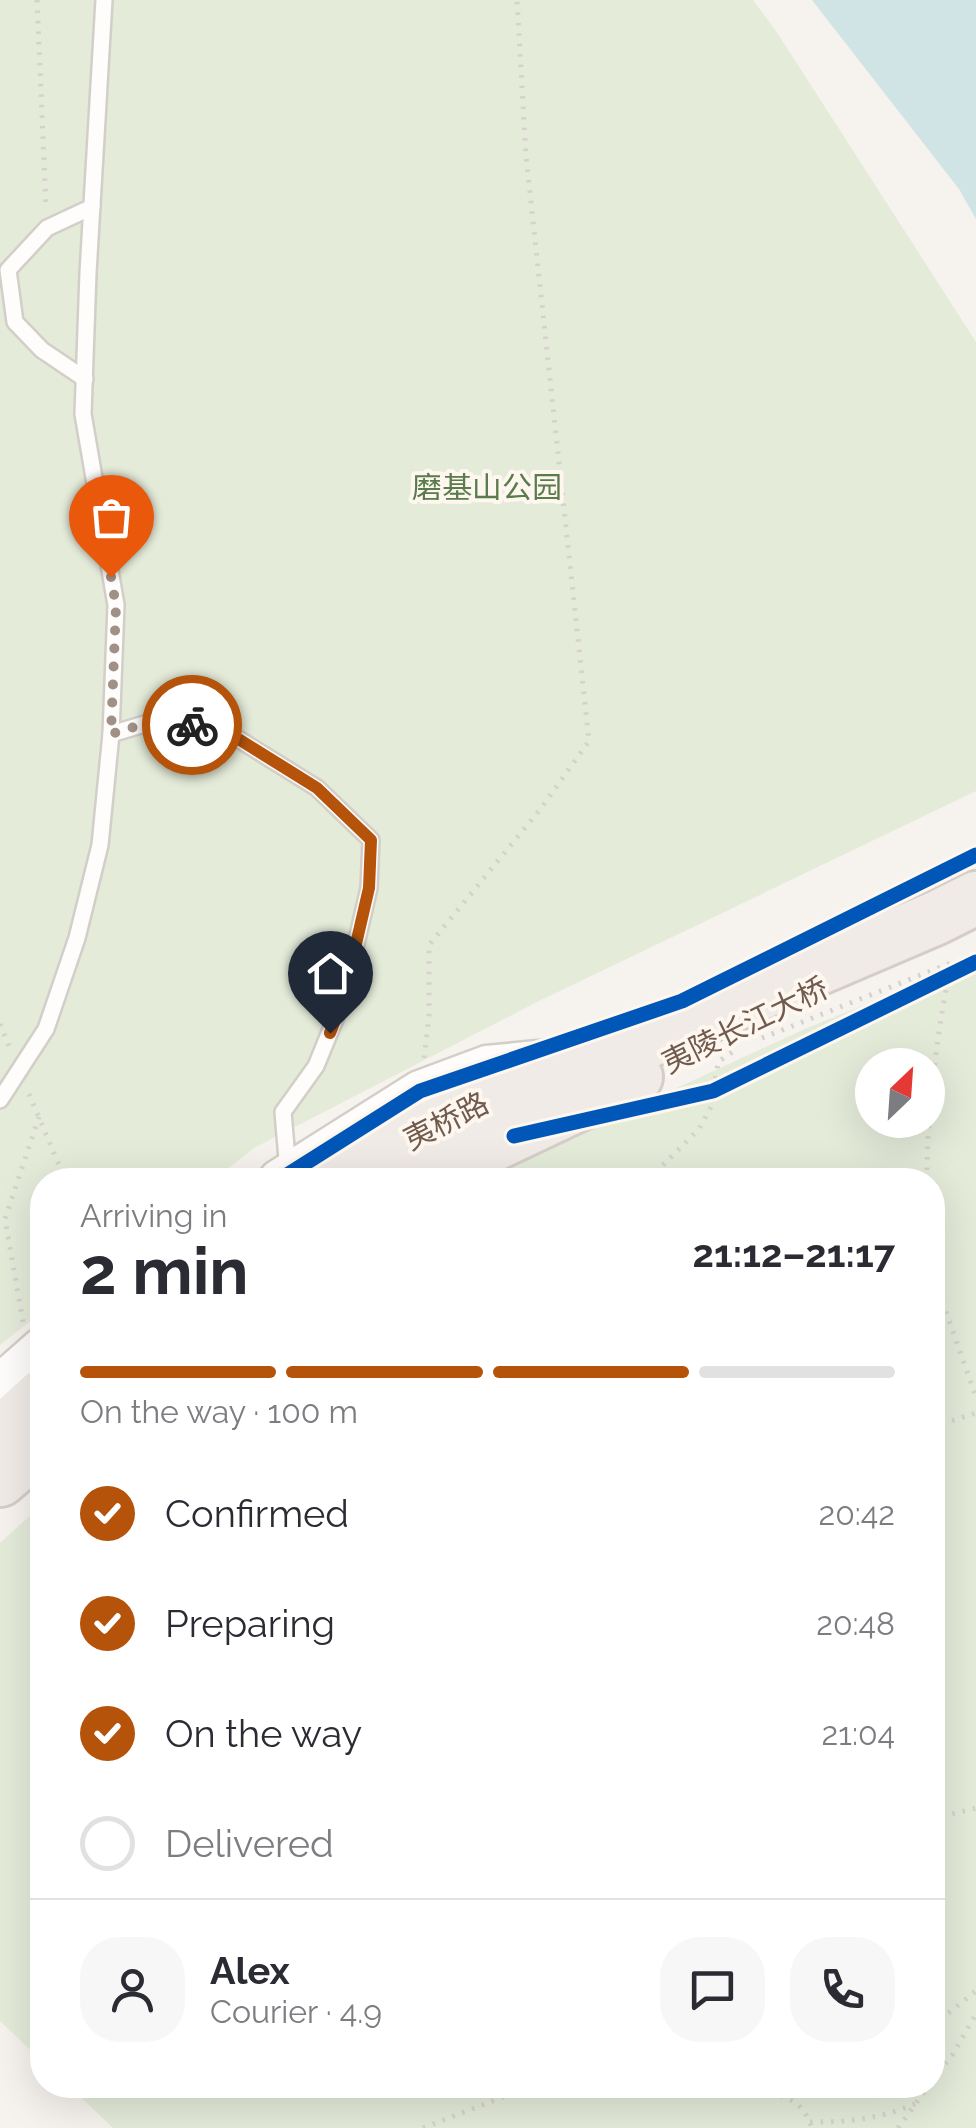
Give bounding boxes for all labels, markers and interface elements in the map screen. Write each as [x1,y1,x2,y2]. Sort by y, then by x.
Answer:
park label: 磨基山公园 [412,470,562,505]
pin [69,475,154,578]
icon: bag [84,490,139,545]
courier [142,675,242,775]
icon: bike [165,698,220,753]
pin [288,931,373,1034]
icon: home [303,946,358,1001]
street label: 夷陵长江大桥 [656,970,834,1080]
north arrow [855,1048,945,1138]
map controls [855,1048,945,1138]
street label: 夷桥路 [398,1085,494,1157]
text: Arriving in [80,1197,227,1234]
text: 21:12–21:17 [693,1231,895,1276]
text: 2 min [80,1233,249,1309]
text: On the way · 100 m [80,1393,358,1430]
icon: check [80,1486,135,1541]
text: Confirmed [165,1491,349,1536]
text: 20:42 [819,1495,895,1532]
icon: check [80,1596,135,1651]
text: Preparing [165,1601,335,1646]
text: 20:48 [816,1605,895,1642]
icon: check [80,1706,135,1761]
text: On the way [165,1711,362,1756]
text: 21:04 [822,1715,895,1752]
text: Delivered [165,1821,334,1866]
button: person [80,1937,185,2042]
button: chat [660,1937,765,2042]
button: phone [790,1937,895,2042]
text: Alex [210,1948,290,1993]
text: Courier · 4.9 [210,1993,382,2030]

